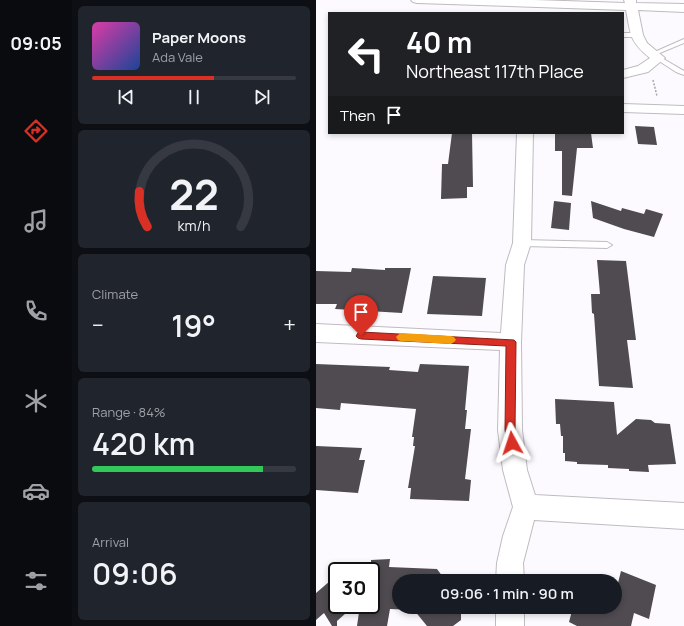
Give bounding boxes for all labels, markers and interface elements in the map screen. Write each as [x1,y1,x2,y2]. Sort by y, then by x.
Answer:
text: 40 m [406,23,472,61]
text: Paper Moons [152,27,246,48]
icon: left [340,28,392,80]
text: 09:05 [10,31,62,55]
text: Ada Vale [152,48,203,66]
text: Northeast 117th Place [406,59,584,83]
icon: previous [115,86,137,108]
icon: pause [183,86,205,108]
icon: next [251,86,273,108]
icon: arrive [383,104,405,126]
text: Then [340,105,375,126]
icon: directions [22,117,50,145]
text: 22 [169,166,219,222]
icon: music [22,207,50,235]
text: km/h [177,216,211,235]
text: Climate [92,285,138,303]
pin [344,295,378,336]
icon: phone [22,297,50,325]
icon: arrive [350,301,372,323]
text: 19° [171,305,216,346]
text: − [92,310,104,340]
text: + [283,310,296,340]
icon: climate [22,387,50,415]
text: Range · 84% [92,403,166,421]
position arrow [491,422,533,464]
text: 420 km [92,423,195,464]
icon: car [22,477,50,505]
text: Arrival [92,533,129,551]
text: 09:06 [92,553,178,594]
speed limit sign: 30 [328,562,380,614]
icon: filters [22,567,50,595]
text: 09:06 · 1 min · 90 m [440,583,574,604]

